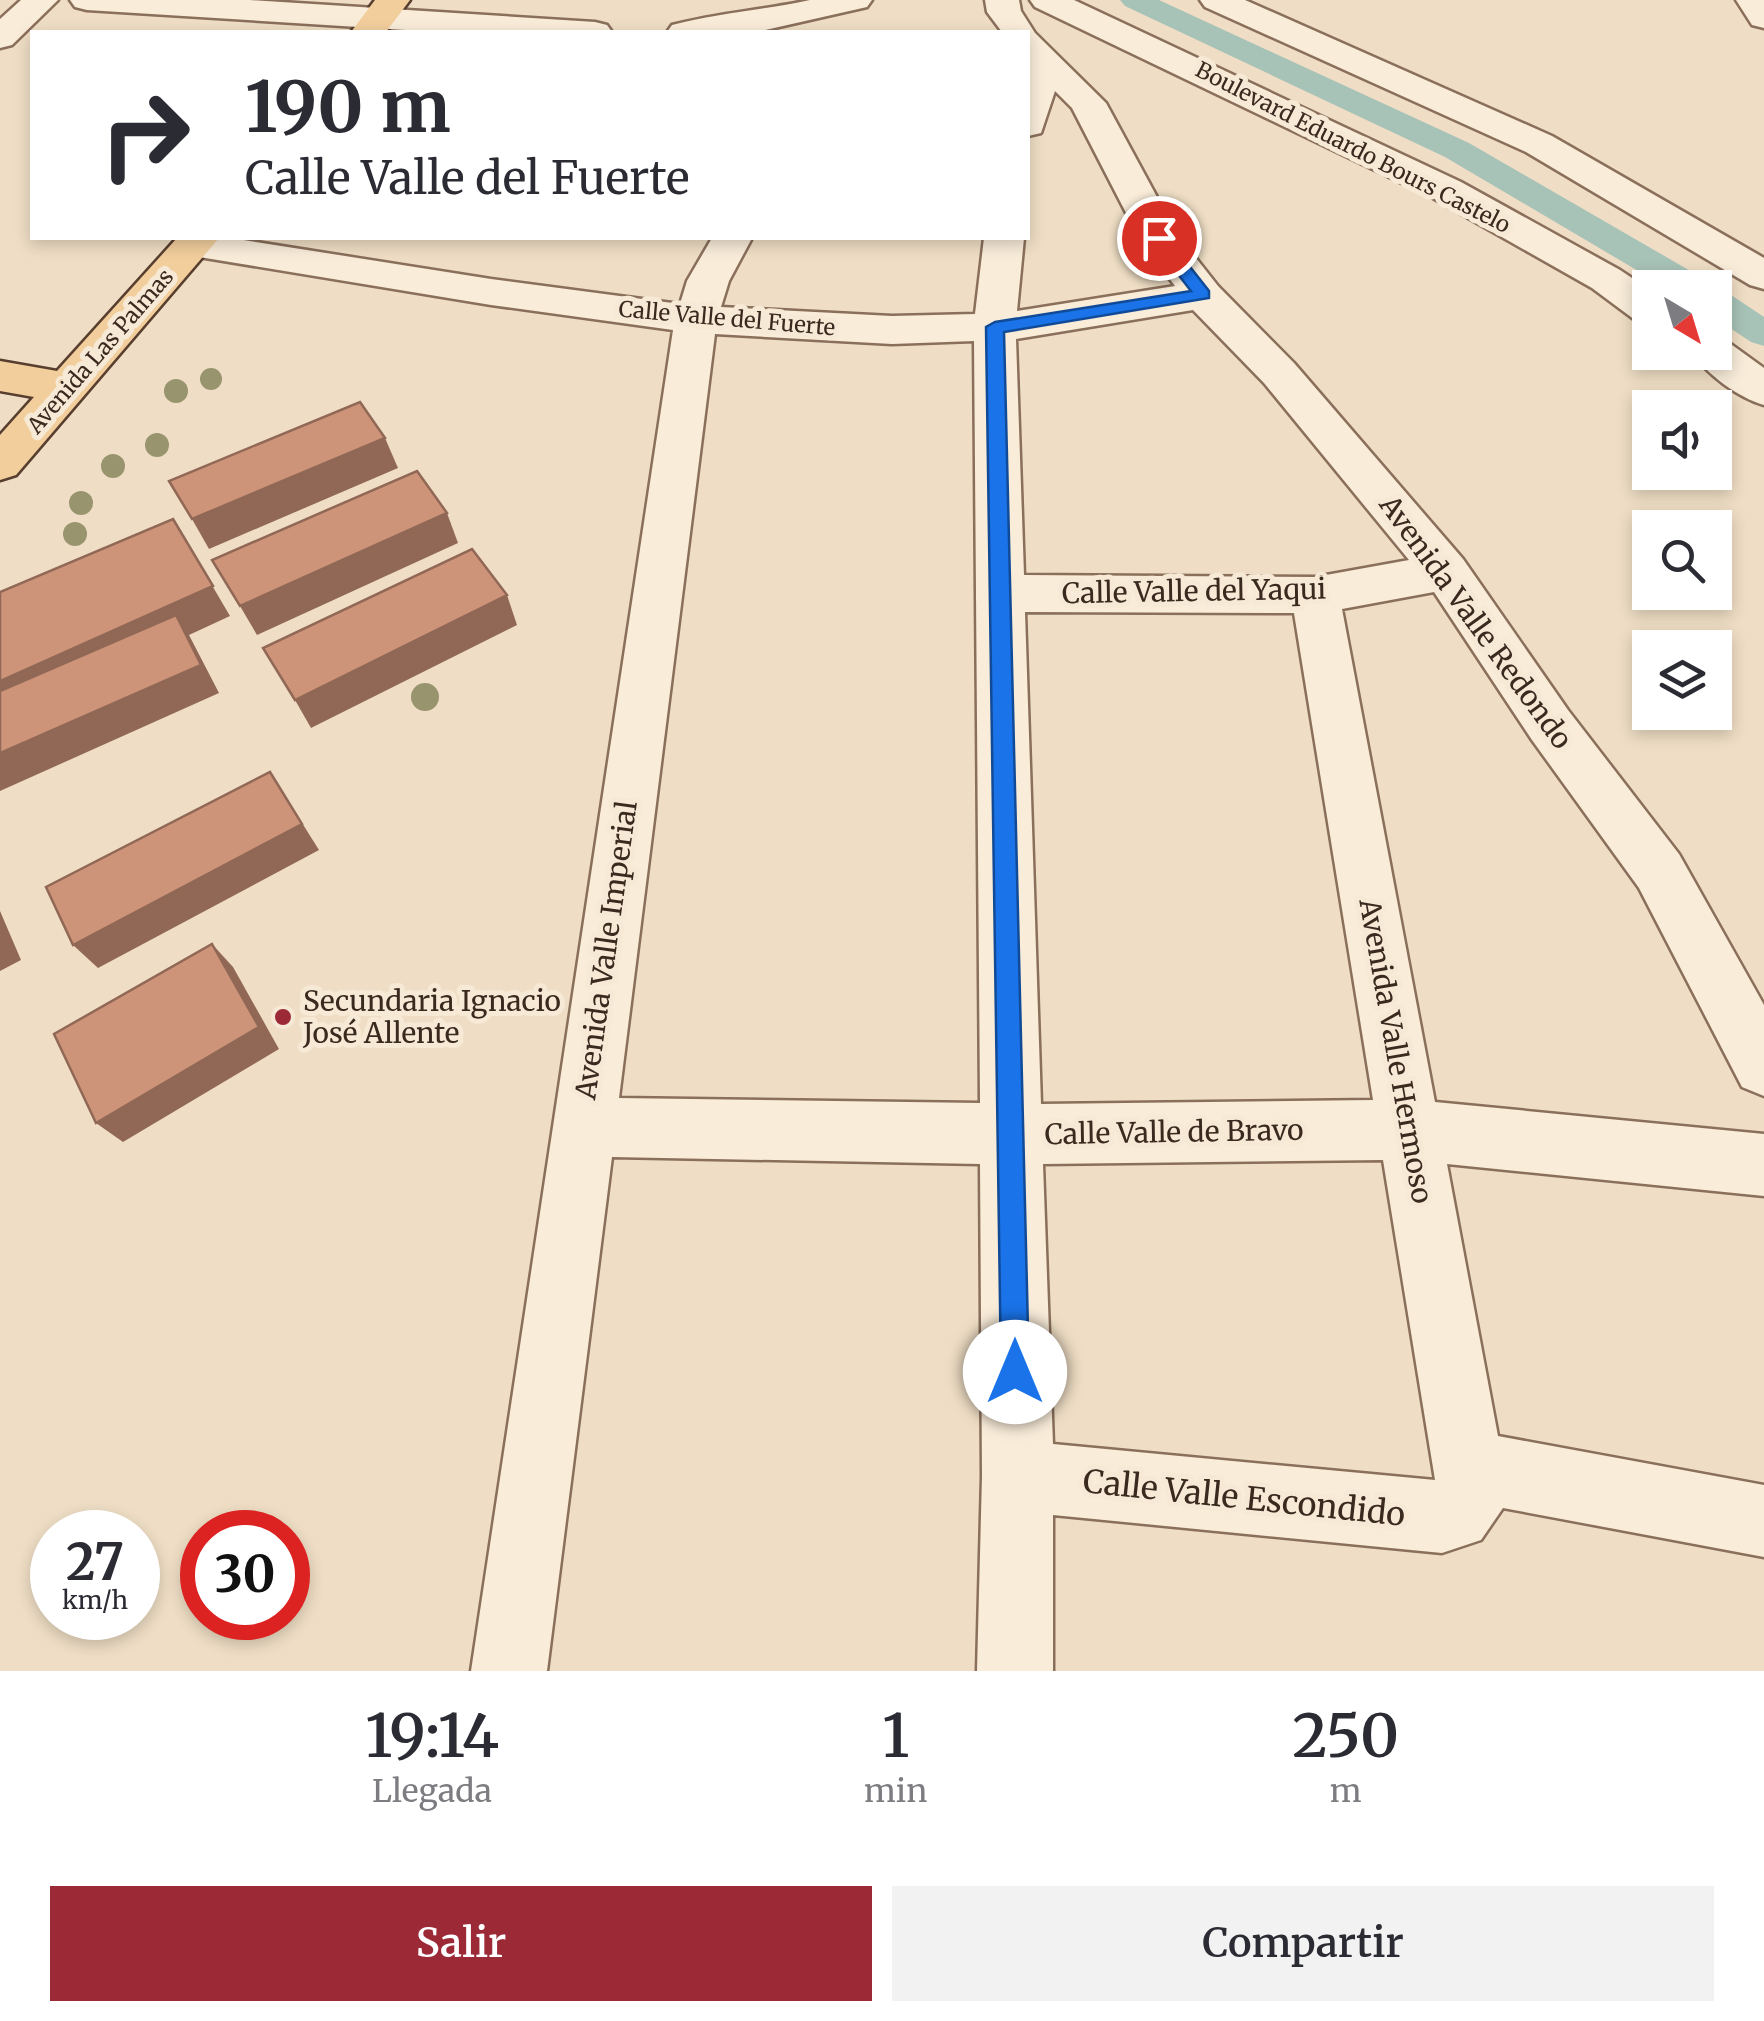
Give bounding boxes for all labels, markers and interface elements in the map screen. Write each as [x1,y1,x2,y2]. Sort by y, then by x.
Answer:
street label: Boulevard Eduardo Bours Castelo [1191,55,1515,239]
text: 190 m [245,63,451,151]
icon: right [80,70,210,200]
text: Calle Valle del Fuerte [245,150,690,206]
pin [1117,196,1202,281]
icon: arrive [1132,211,1187,266]
street label: Avenida Las Palmas [20,263,179,440]
north arrow [1632,270,1732,370]
map controls [1632,270,1732,730]
street label: Calle Valle del Fuerte [618,295,836,341]
button: sound [1632,390,1732,490]
street label: Avenida Valle Redondo [1371,487,1580,756]
button: search [1632,510,1732,610]
street label: Calle Valle del Yaqui [1061,571,1327,611]
button: layers [1632,630,1732,730]
street label: Avenida Valle Imperial [567,798,645,1102]
street label: Avenida Valle Hermoso [1351,895,1441,1206]
place label: Secundaria Ignacio José Allente [302,983,561,1051]
marker: Secundaria Ignacio José Allente [272,1006,294,1028]
street label: Calle Valle de Bravo [1044,1112,1304,1152]
position arrow [963,1320,1067,1424]
street label: Calle Valle Escondido [1081,1461,1407,1535]
speed limit sign: 30 [180,1510,310,1640]
text: 27 [66,1531,124,1594]
text: km/h [62,1584,128,1616]
text: 19:14 [365,1698,499,1773]
text: 1 [882,1698,909,1773]
text: 250 [1292,1698,1399,1773]
text: Llegada [372,1771,492,1811]
text: min [864,1771,927,1811]
text: m [1330,1771,1362,1811]
button: Salir [50,1886,872,2001]
button: Compartir [892,1886,1714,2001]

